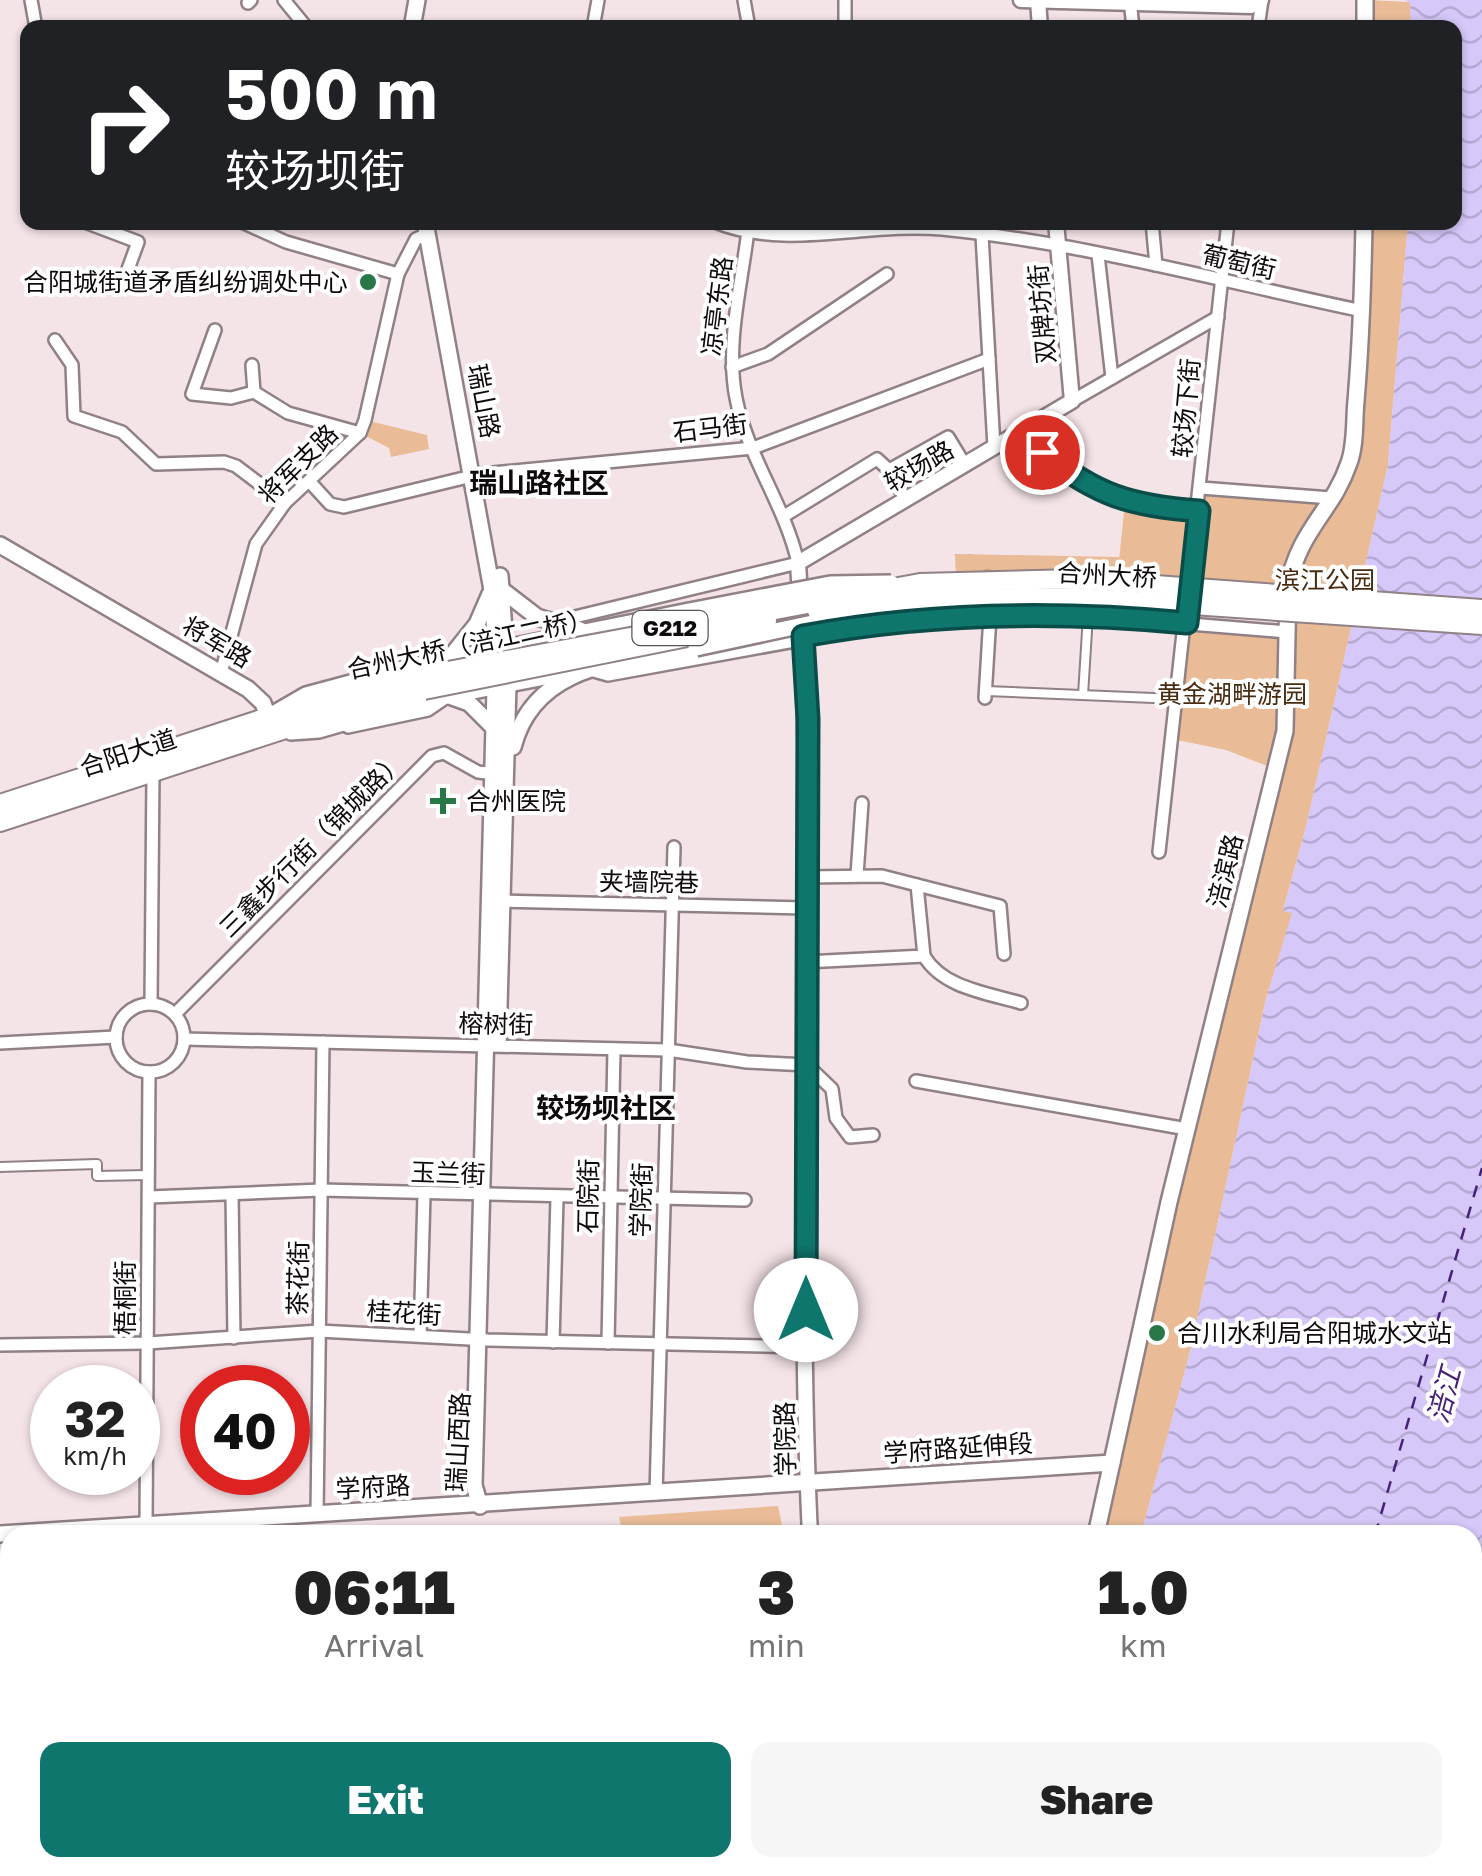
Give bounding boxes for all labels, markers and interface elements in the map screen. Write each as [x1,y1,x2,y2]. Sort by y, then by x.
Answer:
text: 500 m [225,50,437,134]
icon: right [60,60,190,190]
text: 较场坝街 [225,143,405,197]
street label: 葡萄街 [1199,238,1279,285]
street label: 凉亭东路 [695,254,738,357]
street label: 双牌坊街 [1022,263,1061,365]
place label: 合阳城街道矛盾纠纷调处中心 [23,266,348,297]
marker: 合阳城街道矛盾纠纷调处中心 [357,271,379,293]
street label: 较场下街 [1166,357,1205,459]
street label: 瑞山路 [462,361,507,441]
street label: 石马街 [671,408,749,447]
pin [1000,410,1085,495]
street label: 将军支路 [251,417,344,510]
icon: arrive [1015,425,1070,480]
street label: 较场路 [879,433,959,498]
district label: 瑞山路社区 [469,466,609,499]
street label: 合州大桥 [1056,556,1158,593]
park label: 滨江公园 [1275,564,1375,595]
street label: 合州大桥（涪江二桥） [344,602,595,685]
street label: 将军路 [177,609,257,674]
road number: G212 [632,611,708,645]
park label: 黄金湖畔游园 [1157,678,1307,709]
street label: 合阳大道 [75,722,180,783]
street label: 三鑫步行街（锦城路） [212,744,411,943]
place label: 合州医院 [466,785,566,816]
marker: 合州医院 [430,788,456,814]
street label: 涪滨路 [1200,831,1249,911]
street label: 夹墙院巷 [599,865,699,898]
street label: 榕树街 [458,1007,534,1040]
district label: 较场坝社区 [536,1091,676,1124]
street label: 玉兰街 [410,1156,486,1189]
street label: 石院街 [571,1158,604,1234]
street label: 学院街 [624,1162,657,1238]
street label: 茶花街 [281,1240,314,1316]
position arrow [754,1258,858,1362]
street label: 梧桐街 [109,1260,140,1336]
street label: 桂花街 [366,1295,442,1330]
place label: 合川水利局合阳城水文站 [1177,1317,1452,1348]
marker: 合川水利局合阳城水文站 [1146,1322,1168,1344]
water label: 涪江 [1420,1361,1467,1426]
speed limit sign: 40 [180,1365,310,1495]
text: 32 [64,1388,125,1448]
street label: 瑞山西路 [439,1391,476,1493]
street label: 学院路 [768,1401,801,1477]
street label: 学府路延伸段 [882,1427,1034,1468]
text: km/h [63,1440,127,1471]
street label: 学府路 [335,1469,411,1504]
text: 06:11 [293,1555,455,1627]
text: 3 [757,1555,795,1627]
text: 1.0 [1098,1555,1189,1627]
text: Arrival [324,1626,424,1664]
text: min [748,1626,805,1664]
text: km [1120,1626,1167,1664]
button: Exit [40,1742,731,1857]
button: Share [751,1742,1442,1857]

